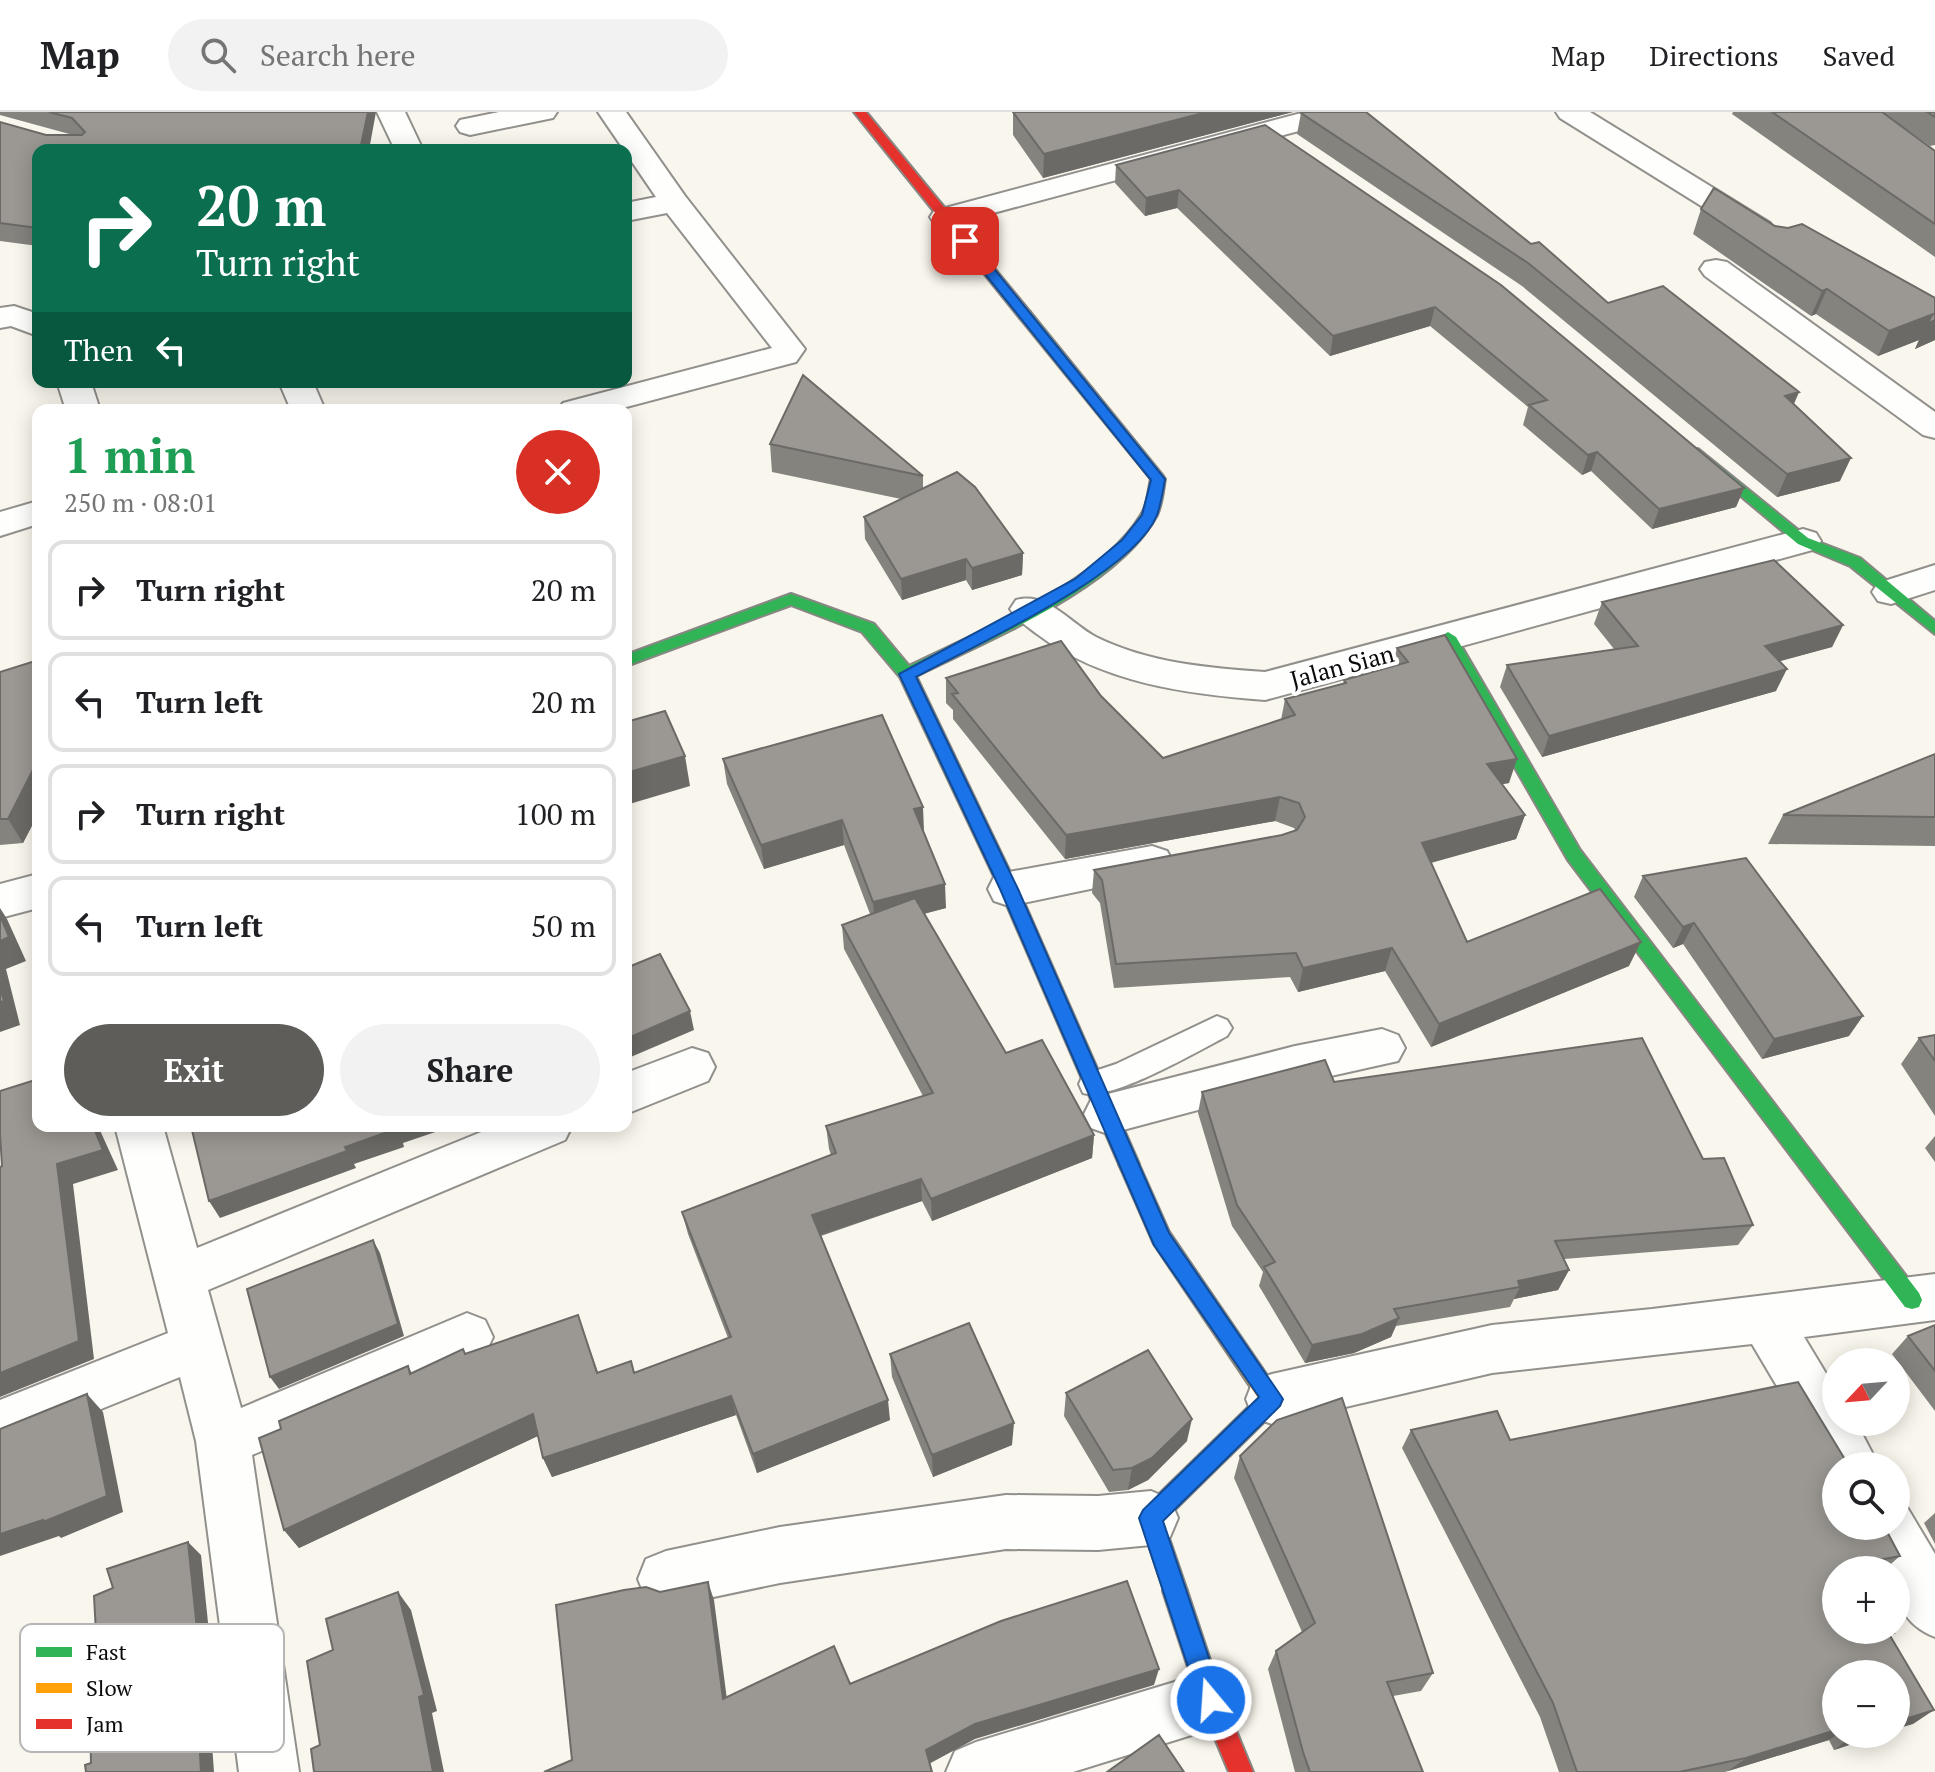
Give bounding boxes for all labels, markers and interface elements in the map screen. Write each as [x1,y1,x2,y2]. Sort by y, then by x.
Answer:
search box [168,19,728,91]
text: Map [40,30,120,80]
icon: search [196,33,240,77]
text: Search here [260,35,416,75]
text: Map [1551,37,1605,74]
text: Directions [1649,37,1779,74]
text: Saved [1823,37,1895,74]
text: 20 m [196,168,326,242]
icon: right [64,176,168,280]
pin [931,207,999,275]
icon: arrive [943,219,987,263]
text: Turn right [196,239,360,286]
icon: left [149,328,193,372]
text: Then [64,330,133,370]
text: 1 min [64,423,195,487]
button: close [516,430,600,514]
text: 250 m · 08:01 [64,485,217,519]
icon: right [68,568,112,612]
text: Turn right [136,570,285,610]
text: 20 m [531,570,596,610]
street label: Jalan Sian [1287,637,1397,695]
icon: left [68,680,112,724]
text: Turn left [136,682,263,722]
text: 20 m [531,682,596,722]
icon: right [68,792,112,836]
text: Turn right [136,794,285,834]
text: 100 m [515,794,596,834]
icon: left [68,904,112,948]
text: Turn left [136,906,263,946]
text: 50 m [531,906,596,946]
button: Exit [64,1024,324,1116]
button: Share [340,1024,600,1116]
north arrow [1822,1348,1910,1436]
map controls [1822,1348,1910,1748]
button: search [1822,1452,1910,1540]
button: + [1822,1556,1910,1644]
legend [20,1624,284,1752]
text: Fast [86,1637,127,1666]
position arrow [1169,1658,1253,1742]
button: − [1822,1660,1910,1748]
text: Slow [86,1673,133,1702]
text: Jam [86,1709,124,1738]

